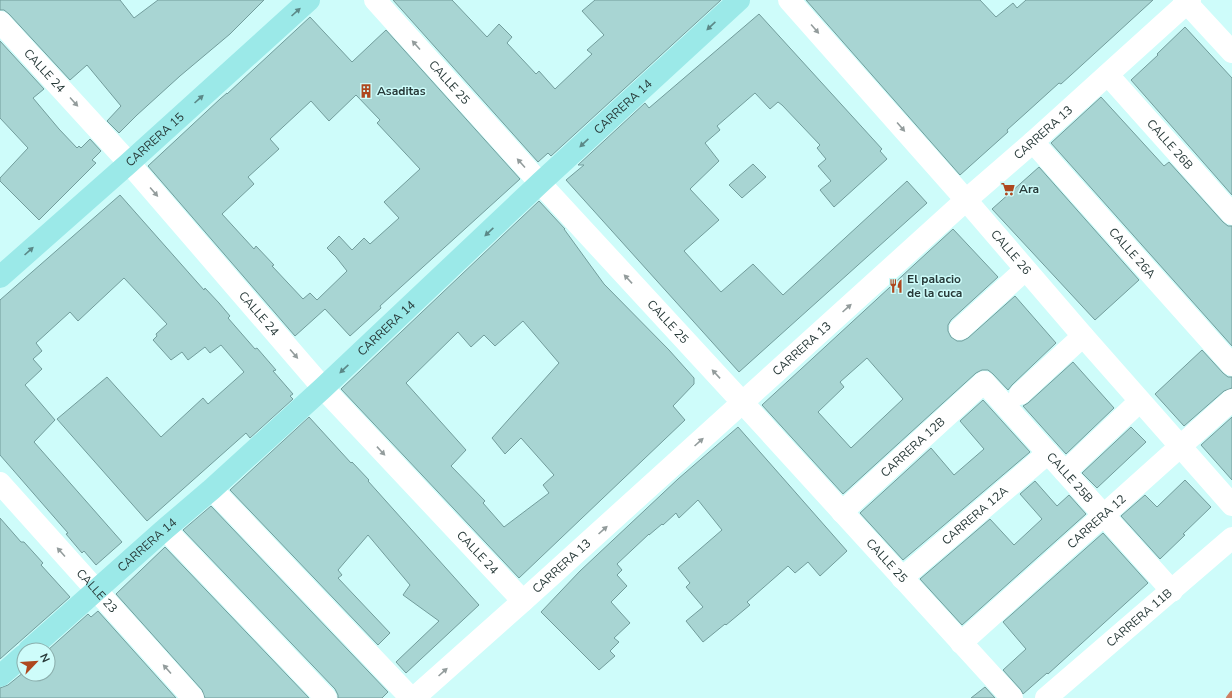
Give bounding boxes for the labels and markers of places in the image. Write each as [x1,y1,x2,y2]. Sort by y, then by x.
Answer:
building icon: Asaditas [358,83,374,99]
place label: Asaditas [377,83,426,99]
supermarket icon: Ara [1000,181,1016,197]
place label: Ara [1019,181,1039,197]
place label: El palacio de la cuca [907,271,962,301]
restaurant icon: El palacio de la cuca [888,278,904,294]

